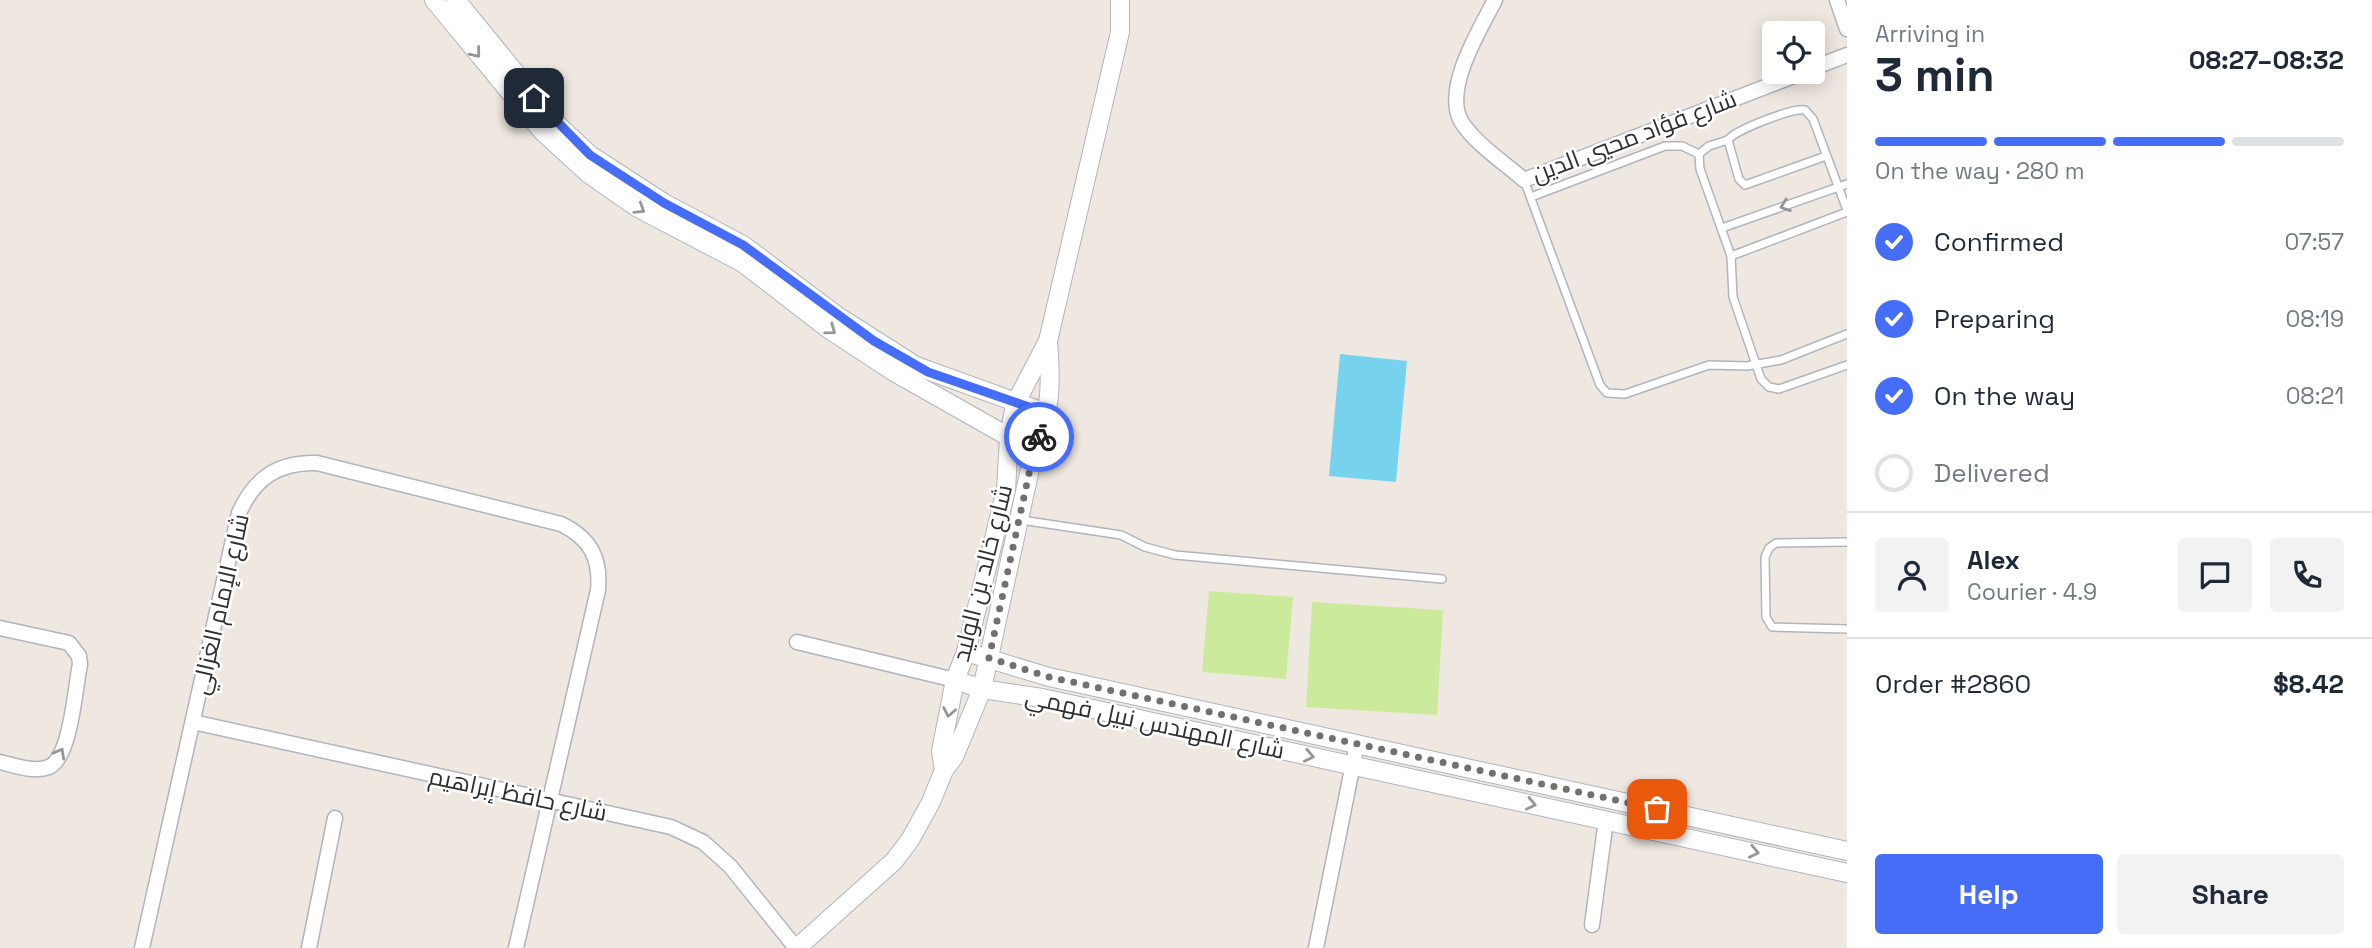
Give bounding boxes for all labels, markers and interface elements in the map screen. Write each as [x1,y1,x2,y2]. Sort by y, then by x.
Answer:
text: Arriving in [1875,19,1985,49]
map controls [1762,21,1825,84]
button: locate [1762,21,1825,84]
text: 08:27–08:32 [2189,43,2344,77]
one-way arrow [468,46,481,58]
text: 3 min [1875,46,1995,104]
pin [504,68,564,128]
icon: home [515,79,553,117]
street label: شارع فؤاد محيي الدين [1527,83,1741,190]
text: On the way · 280 m [1875,156,2085,186]
one-way arrow [1779,198,1791,212]
one-way arrow [632,200,645,213]
icon: check [1875,223,1913,261]
text: Confirmed [1934,225,2064,259]
text: 07:57 [2284,227,2344,257]
icon: check [1875,300,1913,338]
text: Preparing [1934,302,2055,336]
text: 08:19 [2285,304,2344,334]
one-way arrow [823,322,836,335]
icon: check [1875,377,1913,415]
text: On the way [1934,379,2075,413]
text: 08:21 [2286,381,2344,411]
courier [1004,402,1074,472]
icon: bike [1020,418,1058,456]
text: Delivered [1934,456,2050,490]
street label: شارع خالد بن الوليد [945,481,1020,665]
street label: شارع الإمام الغزالي [184,511,260,698]
button: person [1875,538,1949,612]
button: chat [2178,538,2252,612]
button: phone [2270,538,2344,612]
text: Alex [1967,543,2020,577]
text: Courier · 4.9 [1967,577,2097,607]
text: Order #2860 [1875,667,2031,701]
text: $8.42 [2273,667,2344,701]
street label: شارع المهندس نبيل فهمي [1022,680,1287,770]
one-way arrow [942,706,957,718]
one-way arrow [51,747,65,760]
one-way arrow [1303,748,1315,763]
street label: شارع حافظ إبراهيم [426,760,610,829]
pin [1627,779,1687,839]
icon: bag [1638,790,1676,828]
one-way arrow [1525,796,1537,811]
one-way arrow [1748,844,1760,859]
button: Help [1875,854,2103,934]
button: Share [2117,854,2344,934]

